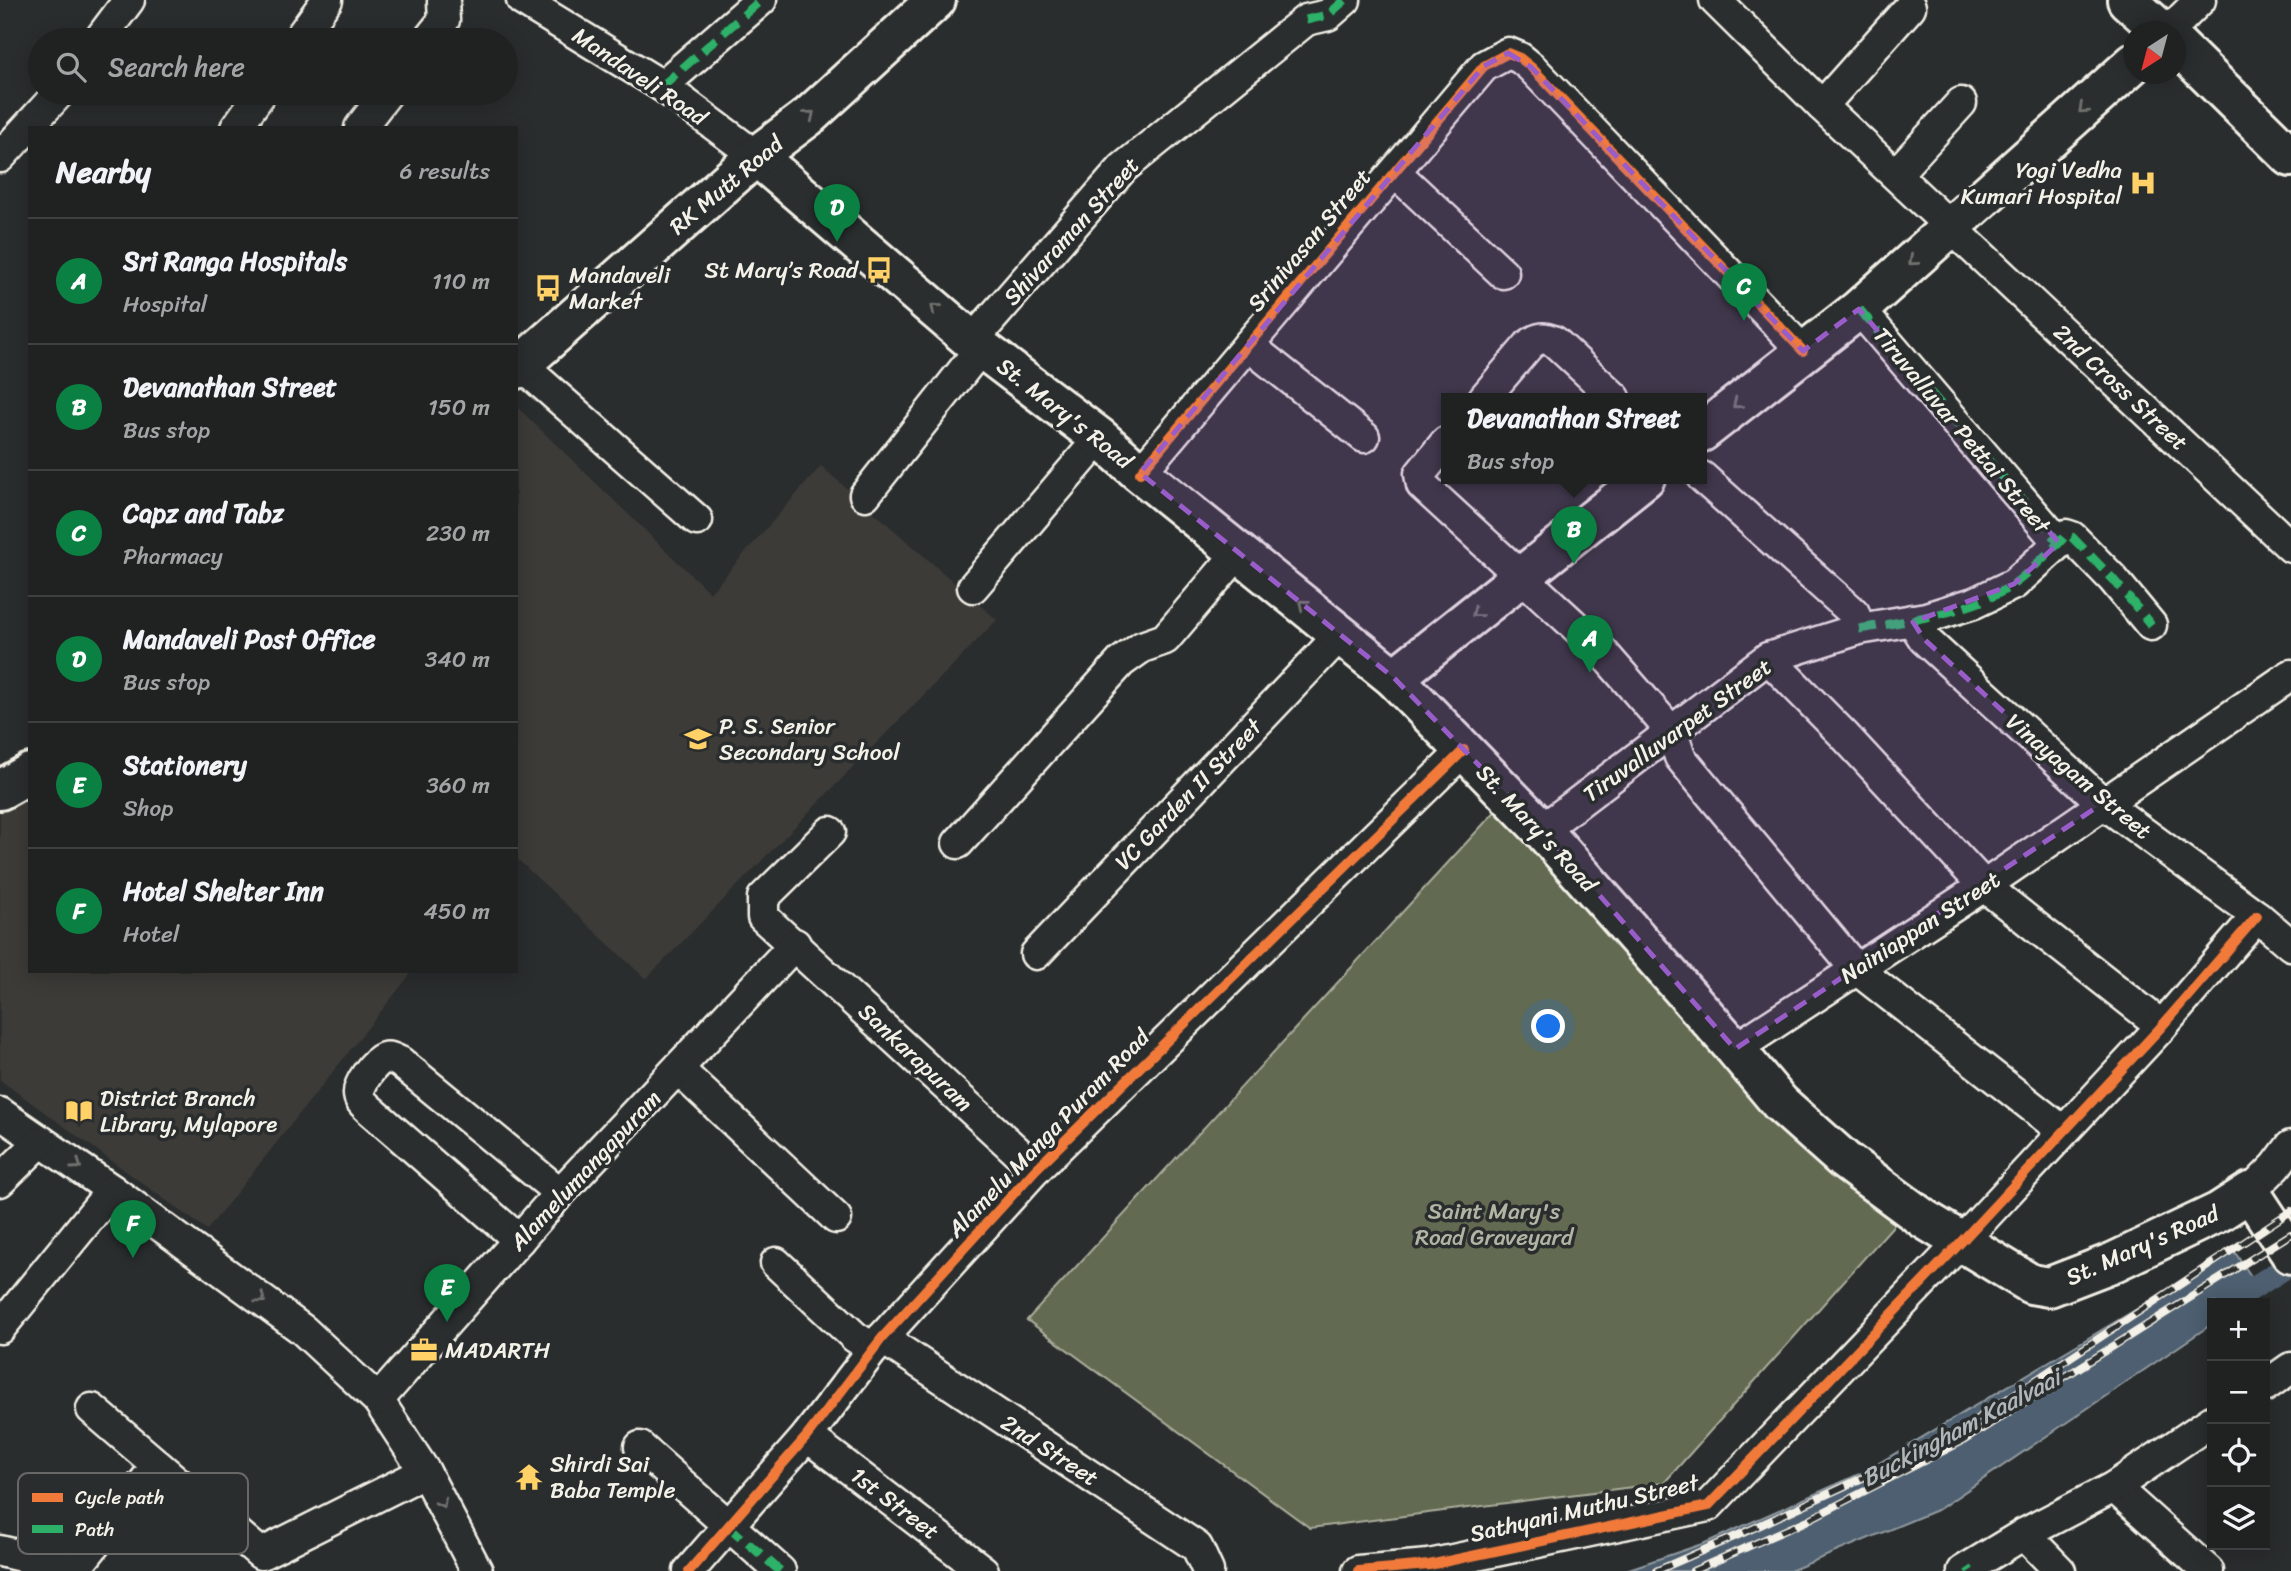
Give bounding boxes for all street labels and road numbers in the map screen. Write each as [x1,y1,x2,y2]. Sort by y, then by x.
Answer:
street label: Mandaveli Road [563,16,718,138]
street label: RK Mutt Road [660,124,794,246]
street label: Shivaraman Street [993,147,1150,316]
street label: Srinivasan Street [1237,159,1382,322]
street label: 2nd Cross Street [2043,313,2198,461]
street label: Tiruvalluvar Pettai Street [1862,317,2062,545]
street label: St. Mary's Road [987,347,1144,481]
street label: Tiruvalluvarpet Street [1574,647,1781,814]
street label: Vinayagam Street [1996,702,2161,850]
street label: VC Garden II Street [1104,707,1274,880]
street label: St. Mary's Road [1466,754,1609,904]
street label: Nainiappan Street [1831,860,2009,995]
street label: Sankarapuram [848,993,983,1122]
street label: Alamelu Manga Puram Road [936,1017,1161,1249]
street label: Alamelumangapuram [498,1080,672,1262]
street label: St. Mary's Road [2059,1193,2227,1298]
street label: 2nd Street [992,1403,1107,1498]
street label: 1st Street [841,1456,948,1551]
street label: Sathyani Muthu Street [1466,1462,1704,1555]

